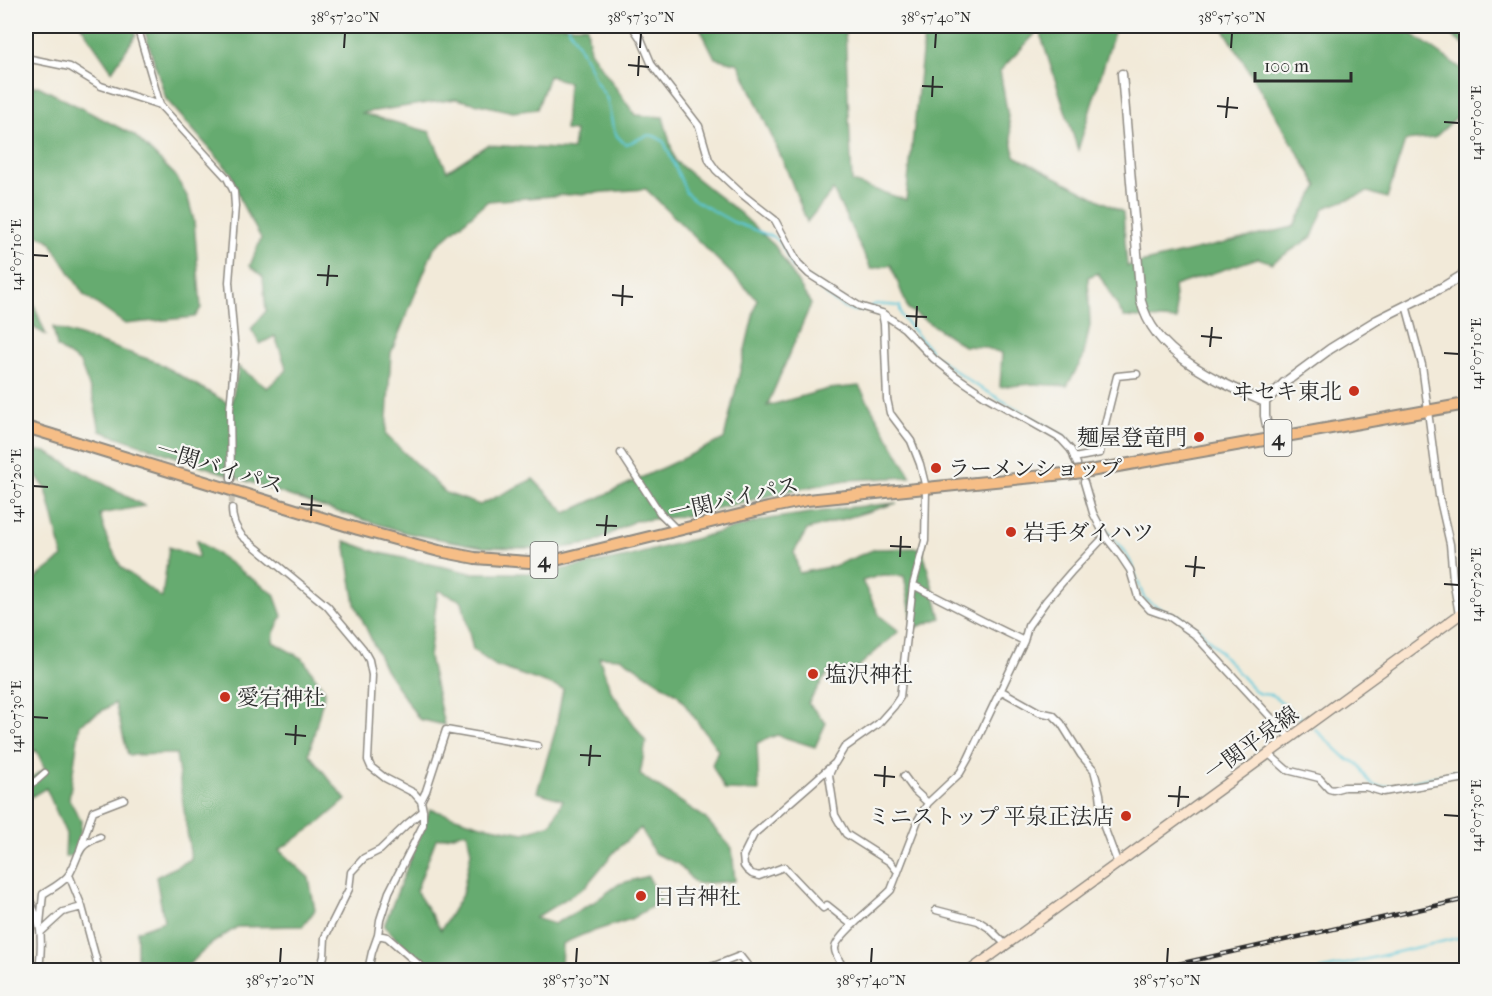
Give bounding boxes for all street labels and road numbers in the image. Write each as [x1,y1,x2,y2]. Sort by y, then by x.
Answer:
road number: 4 [1264,420,1292,456]
street label: 一関バイパス [153,436,286,500]
street label: 一関バイパス [667,472,801,526]
road number: 4 [530,542,558,578]
street label: 一関平泉線 [1199,701,1304,787]

